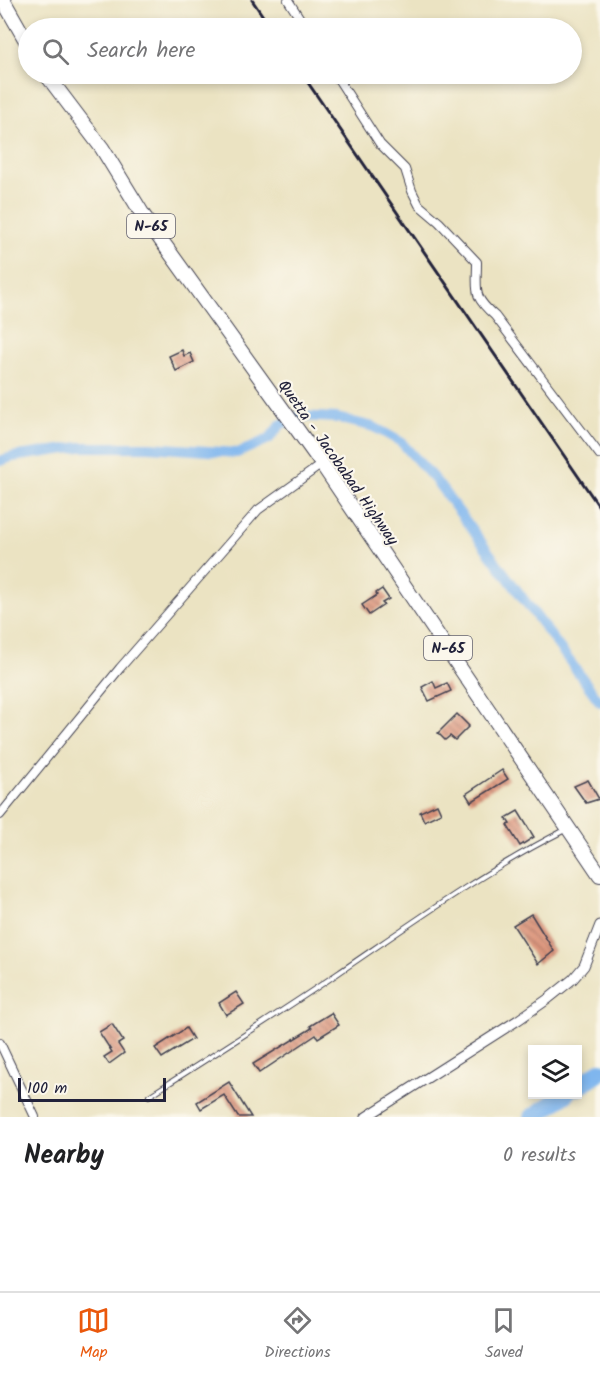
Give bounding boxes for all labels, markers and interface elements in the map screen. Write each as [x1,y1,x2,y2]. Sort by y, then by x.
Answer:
search box [18,18,582,84]
text: Search here [87,34,195,69]
icon: search [39,35,72,68]
road number: N-65 [127,214,175,238]
street label: Quetta - Jacobabad Highway [271,375,405,551]
road number: N-65 [424,636,472,660]
map controls [528,1045,582,1099]
button: layers [528,1045,582,1099]
scale bar [18,1075,166,1102]
text: 100 m [27,1076,67,1101]
text: Nearby [24,1135,104,1177]
text: 0 results [503,1140,576,1172]
tab: Map [77,1304,110,1365]
tab: Directions [264,1304,331,1365]
tab: Saved [485,1304,523,1365]

